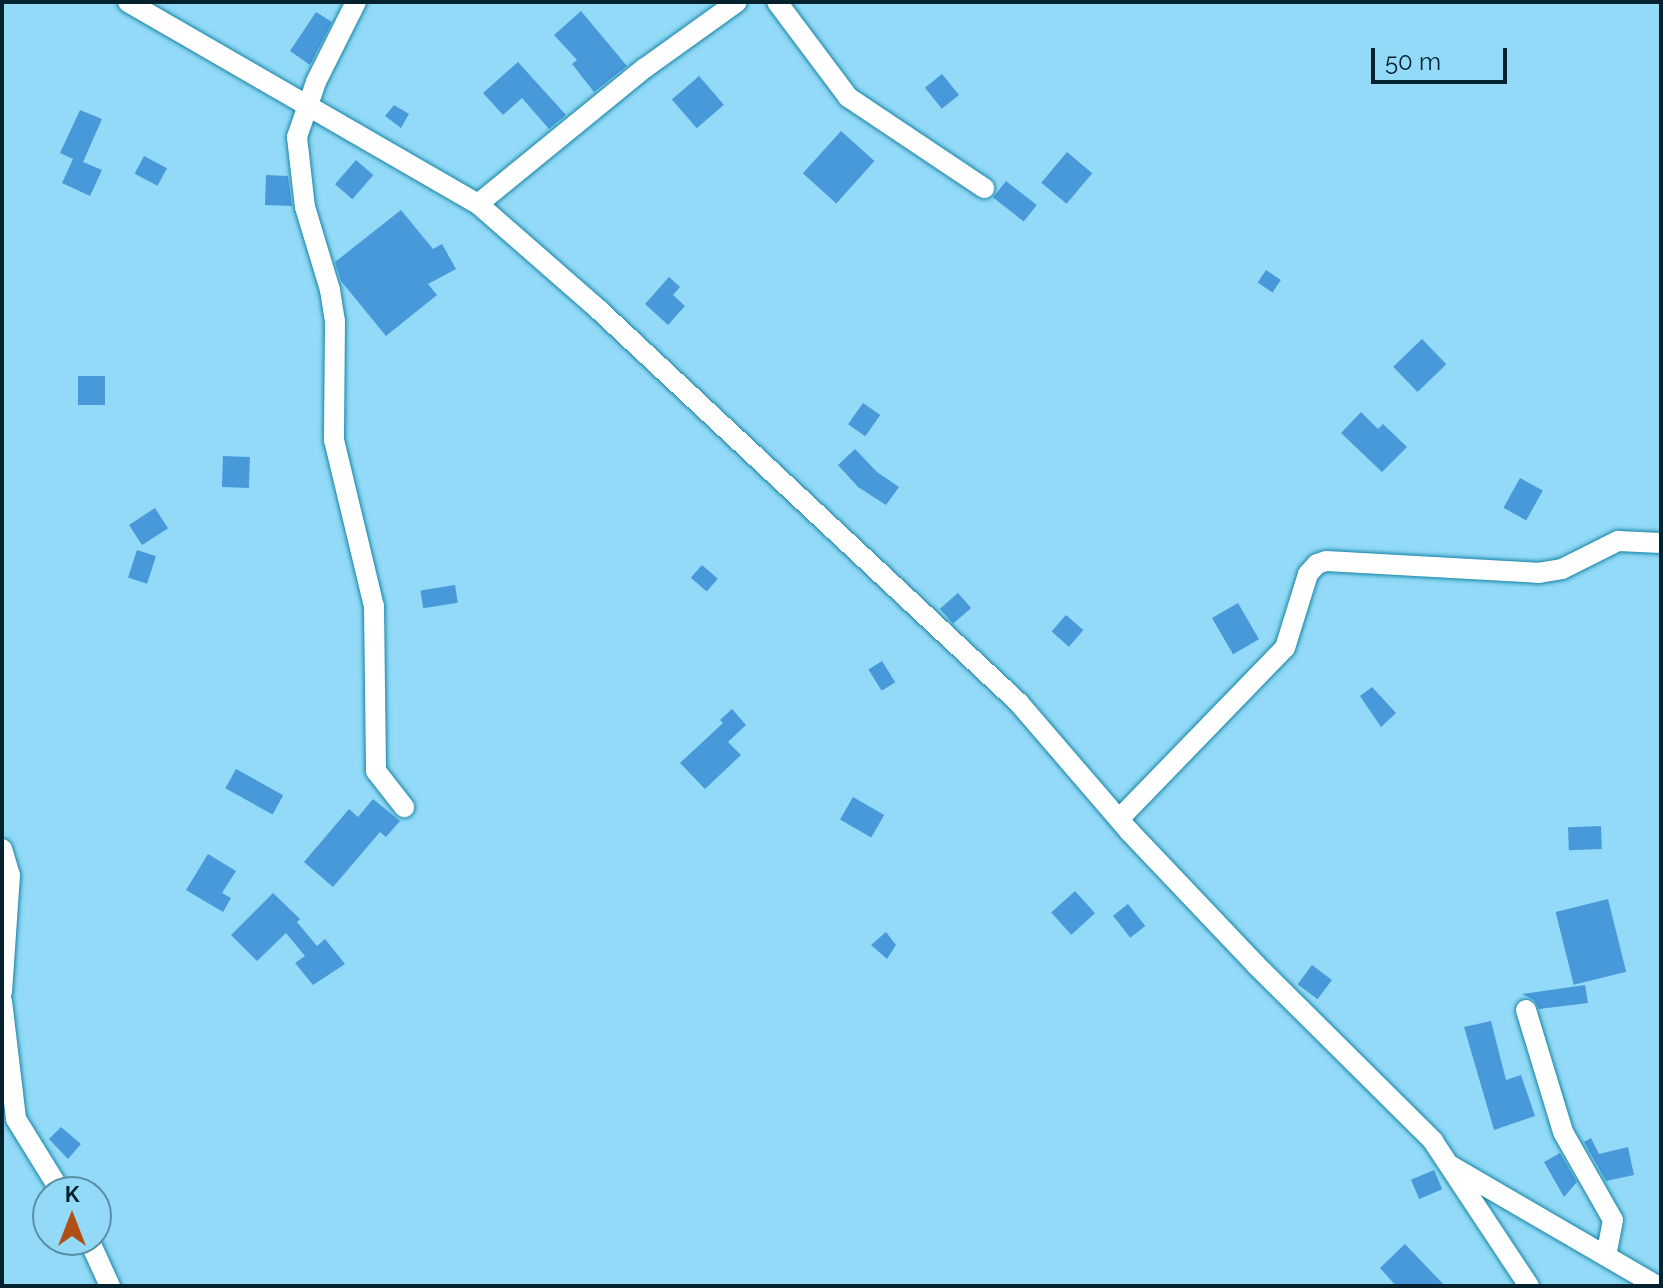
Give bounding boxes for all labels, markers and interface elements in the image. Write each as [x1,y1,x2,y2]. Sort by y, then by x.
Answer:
scale bar [1375,32,1511,82]
text: 50 m [1385,47,1441,76]
north arrow [32,1176,112,1256]
text: K [65,1181,79,1207]

